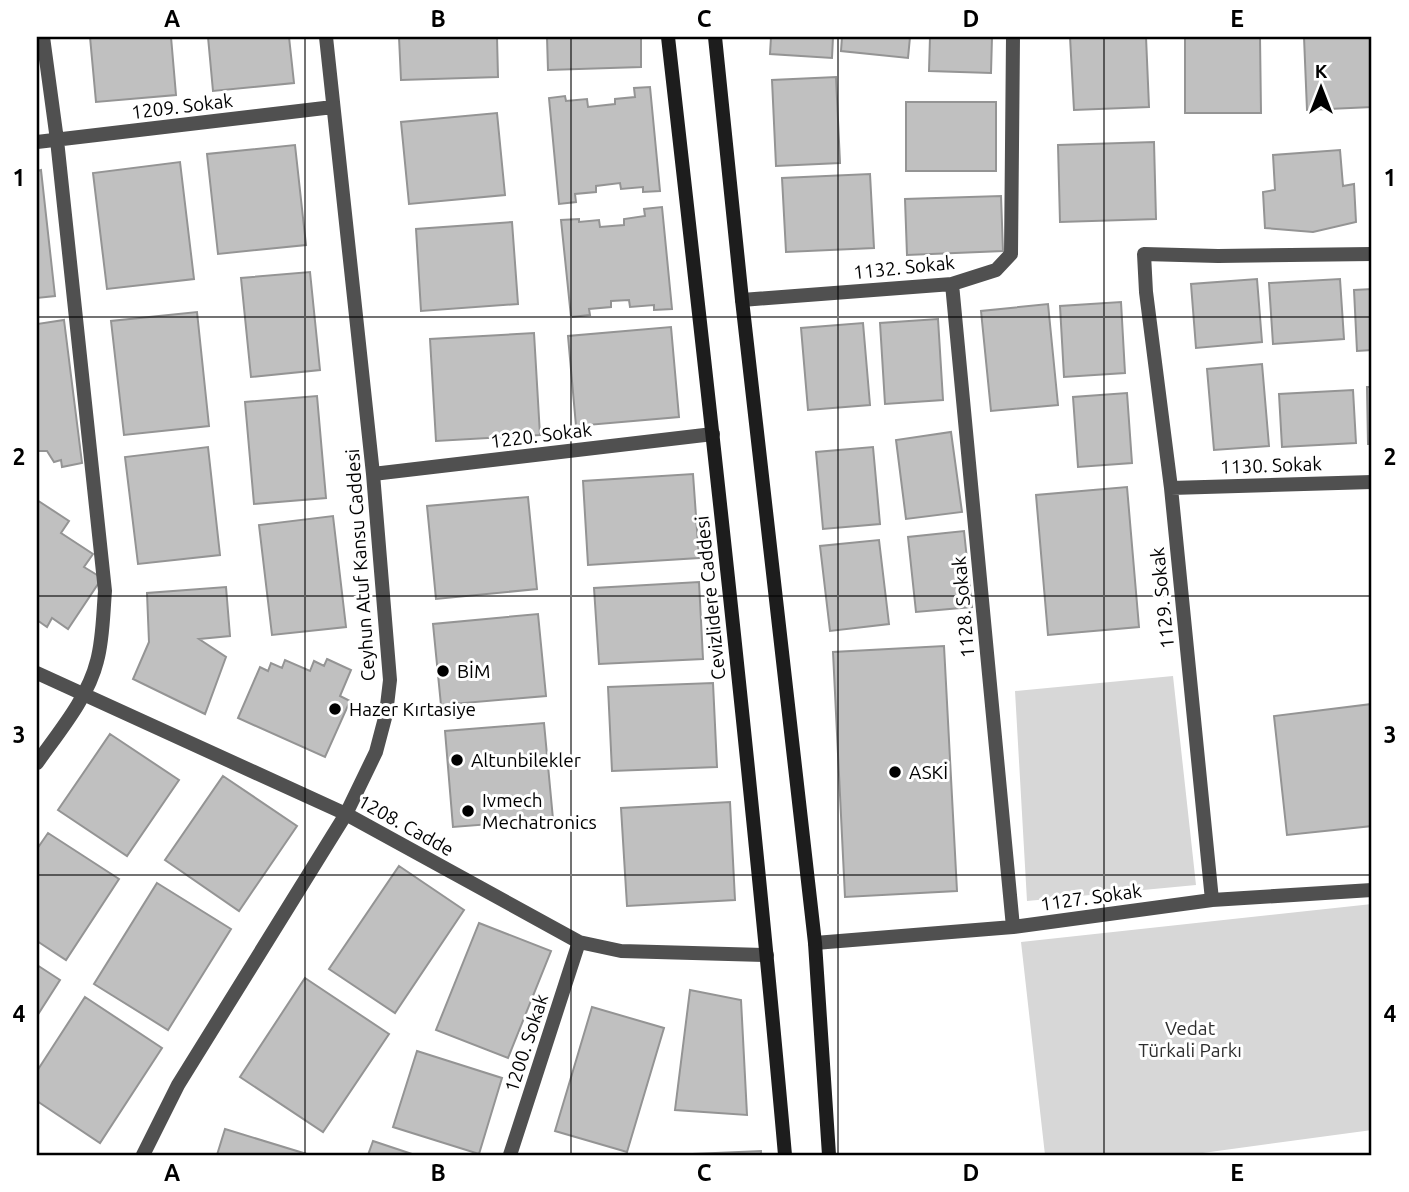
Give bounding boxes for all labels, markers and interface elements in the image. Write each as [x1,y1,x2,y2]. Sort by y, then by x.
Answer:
text: A [164,6,180,31]
text: B [430,6,446,31]
text: C [697,6,712,31]
text: D [963,6,979,31]
text: E [1230,6,1244,31]
north arrow [1286,52,1356,122]
text: K [1315,60,1328,82]
street label: 1209. Sokak [130,89,234,123]
text: 1 [13,165,25,190]
text: 1 [1384,165,1396,190]
street label: 1132. Sokak [852,251,956,283]
street label: 1220. Sokak [489,418,593,452]
text: 2 [13,444,25,469]
text: 2 [1384,444,1396,469]
street label: Ceyhun Atuf Kansu Caddesi [341,448,379,682]
street label: 1130. Sokak [1220,452,1323,478]
street label: Cevizlidere Caddesi [690,515,730,681]
street label: 1129. Sokak [1146,546,1178,650]
street label: 1128. Sokak [948,555,978,659]
place label: BİM [457,660,490,682]
marker: BİM [435,663,451,679]
place label: Hazer Kırtasiye [349,698,476,720]
marker: Hazer Kırtasiye [327,701,343,717]
text: 3 [13,722,25,747]
text: 3 [1384,722,1396,747]
place label: Altunbilekler [471,749,581,771]
marker: Altunbilekler [449,752,465,768]
place label: ASKİ [909,761,948,783]
marker: ASKİ [887,764,903,780]
place label: Ivmech Mechatronics [482,789,597,833]
street label: 1208. Cadde [354,790,458,860]
marker: Ivmech Mechatronics [460,803,476,819]
street label: 1127. Sokak [1039,879,1143,915]
street label: 1200. Sokak [500,991,552,1095]
text: 4 [13,1001,26,1026]
text: 4 [1384,1001,1397,1026]
park label: Vedat Türkali Parkı [1138,1017,1242,1061]
text: A [164,1160,180,1185]
text: B [430,1160,446,1185]
text: C [697,1160,712,1185]
text: D [963,1160,979,1185]
text: E [1230,1160,1244,1185]

